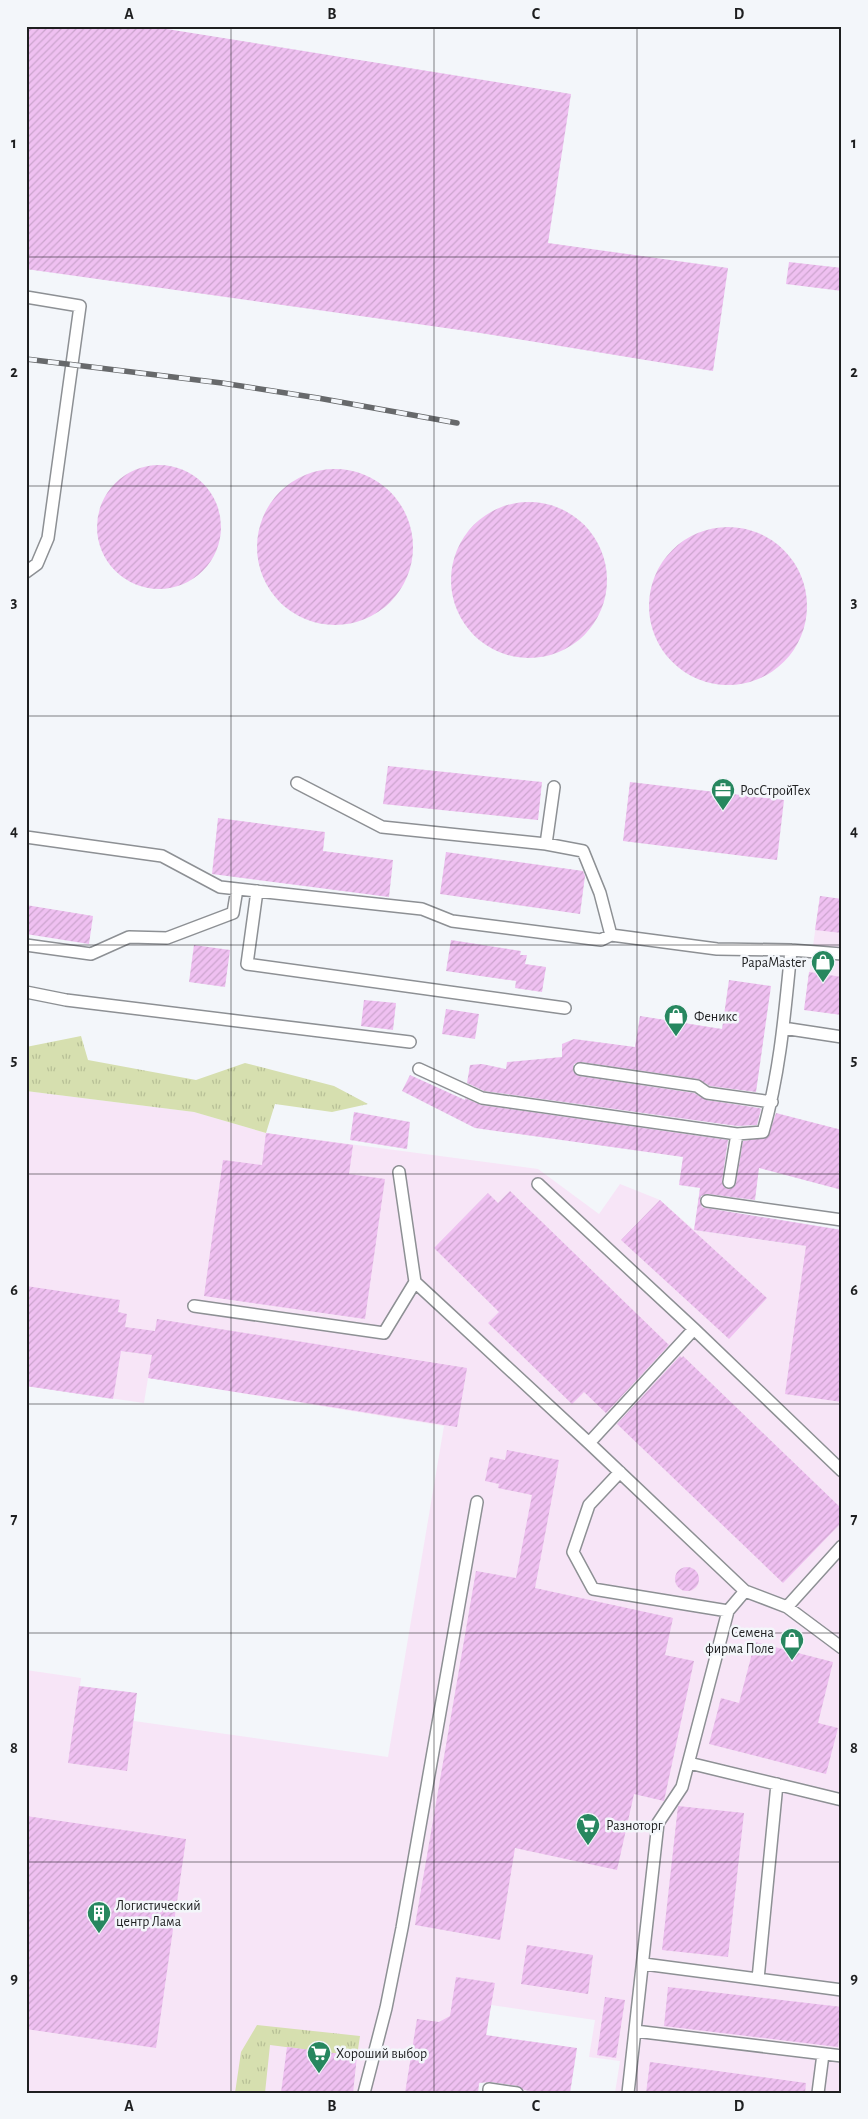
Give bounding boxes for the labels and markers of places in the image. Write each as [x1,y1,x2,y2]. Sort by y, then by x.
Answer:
office icon: РосСтройТех [710,777,736,811]
place label: РосСтройТех [740,784,810,798]
shop icon: PapaMaster [810,949,836,983]
place label: PapaMaster [741,956,806,970]
shop icon: Феникс [663,1003,689,1037]
place label: Феникс [694,1010,738,1024]
place label: Семена фирма Поле [705,1626,775,1656]
shop icon: Семена фирма Поле [779,1627,805,1661]
supermarket icon: Разноторг [575,1812,601,1846]
place label: Разноторг [606,1819,663,1833]
place label: Логистический центр Лама [116,1899,201,1929]
building icon: Логистический центр Лама [86,1900,112,1934]
supermarket icon: Хороший выбор [306,2040,332,2074]
place label: Хороший выбор [336,2047,427,2061]

